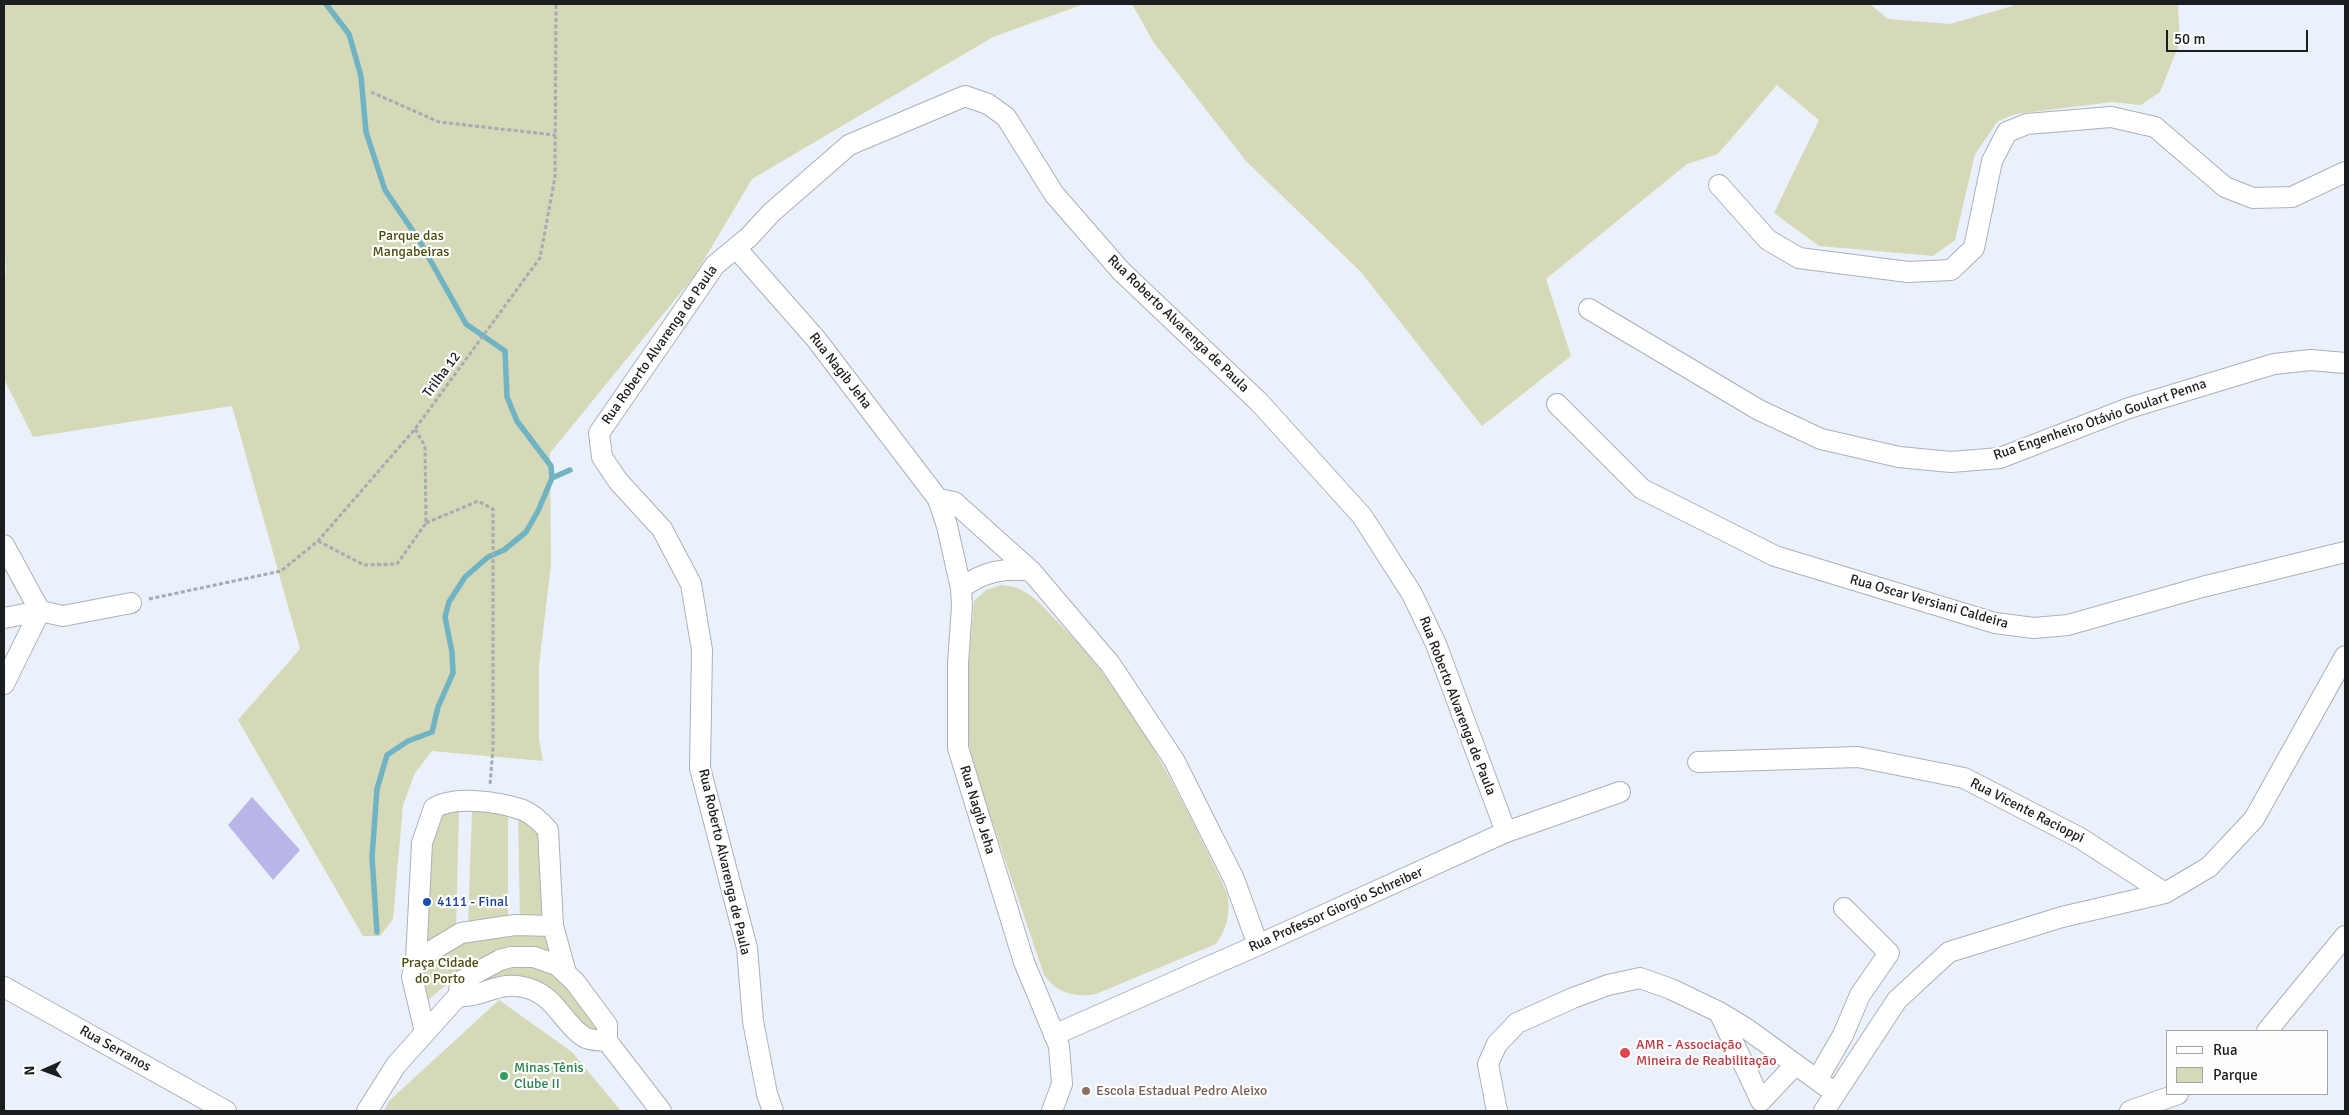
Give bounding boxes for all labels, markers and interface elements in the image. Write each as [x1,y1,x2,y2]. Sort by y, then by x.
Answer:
scale bar [2169,20,2312,52]
text: 50 m [2174,30,2205,48]
park label: Parque das Mangabeiras [373,228,449,260]
street label: Rua Roberto Alvarenga de Paula [1104,252,1252,396]
street label: Rua Roberto Alvarenga de Paula [598,262,722,428]
street label: Rua Nagib Jeha [805,330,875,412]
street label: Trilha 12 [420,349,464,401]
street label: Rua Engenheiro Otávio Goulart Penna [1991,376,2209,464]
street label: Rua Oscar Versiani Caldeira [1848,571,2010,633]
street label: Rua Roberto Alvarenga de Paula [1415,614,1499,798]
street label: Rua Nagib Jeha [956,764,998,856]
street label: Rua Roberto Alvarenga de Paula [694,767,754,957]
street label: Rua Vicente Racioppi [1967,775,2087,847]
street label: Rua Professor Giorgio Schreiber [1246,864,1426,956]
place label: 4111 - Final [437,894,508,910]
marker: 4111 - Final [421,896,433,908]
park label: Praça Cidade do Porto [401,955,479,988]
street label: Rua Serranos [76,1022,154,1076]
legend [2166,1030,2329,1095]
place label: AMR - Associação Mineira de Reabilitação [1636,1037,1776,1070]
text: Rua [2213,1041,2238,1059]
north arrow [20,1045,70,1095]
marker: AMR - Associação Mineira de Reabilitação [1618,1046,1632,1060]
place label: Minas Tênis Clube II [514,1060,584,1092]
text: N [21,1065,38,1076]
text: Parque [2213,1066,2258,1084]
marker: Minas Tênis Clube II [498,1070,510,1082]
place label: Escola Estadual Pedro Aleixo [1096,1083,1267,1099]
marker: Escola Estadual Pedro Aleixo [1080,1085,1092,1097]

